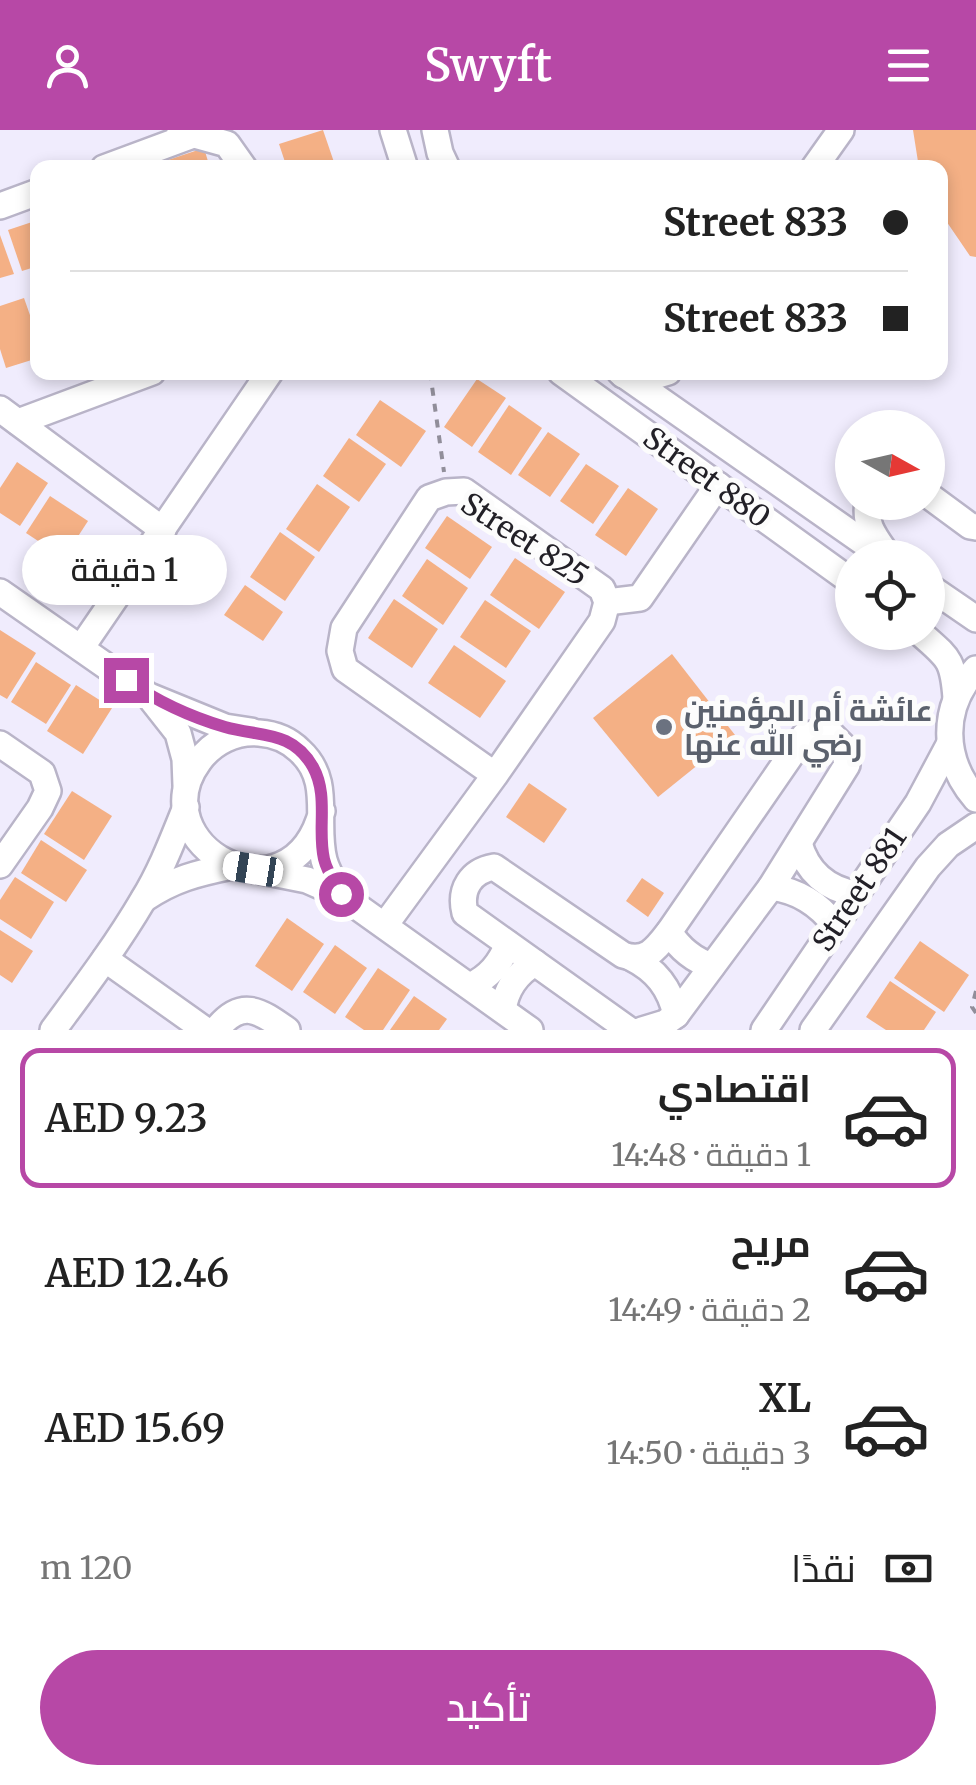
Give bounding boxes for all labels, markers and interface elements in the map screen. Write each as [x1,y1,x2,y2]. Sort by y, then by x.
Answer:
text: Swyft [424,37,552,93]
icon: person [40,38,95,93]
icon: menu [881,38,936,93]
text: Street 833 [663,199,848,246]
text: Street 833 [663,295,848,342]
north arrow [835,410,945,520]
map controls [835,410,945,650]
street label: Street 880 [636,418,778,536]
street label: Street 825 [454,484,596,594]
callout: 1 دقيقة [23,535,228,605]
button: locate [835,540,945,650]
text: 1 دقيقة [71,550,178,590]
route end [104,658,149,703]
place label: عائشة أم المؤمنين رضي الله عنها [684,691,933,768]
marker: عائشة أم المؤمنين رضي الله عنها [653,716,675,738]
street label: Street 881 [804,820,914,958]
car [221,849,285,889]
route start [319,872,364,917]
text: اقتصادي [658,1065,811,1112]
icon: car [841,1073,931,1163]
text: AED 9.23 [45,1095,208,1142]
text: 1 دقيقة · 14:48 [611,1135,811,1175]
text: مريح [731,1220,811,1267]
icon: car [841,1228,931,1318]
text: AED 12.46 [45,1250,229,1297]
text: 2 دقيقة · 14:49 [608,1290,811,1330]
text: XL [759,1375,811,1422]
icon: car [841,1383,931,1473]
text: AED 15.69 [45,1405,225,1452]
text: 3 دقيقة · 14:50 [606,1433,811,1473]
icon: cash [881,1541,936,1596]
text: نقدًا [791,1545,856,1592]
text: 120 m [40,1548,132,1588]
button: تأكيد [40,1650,936,1765]

